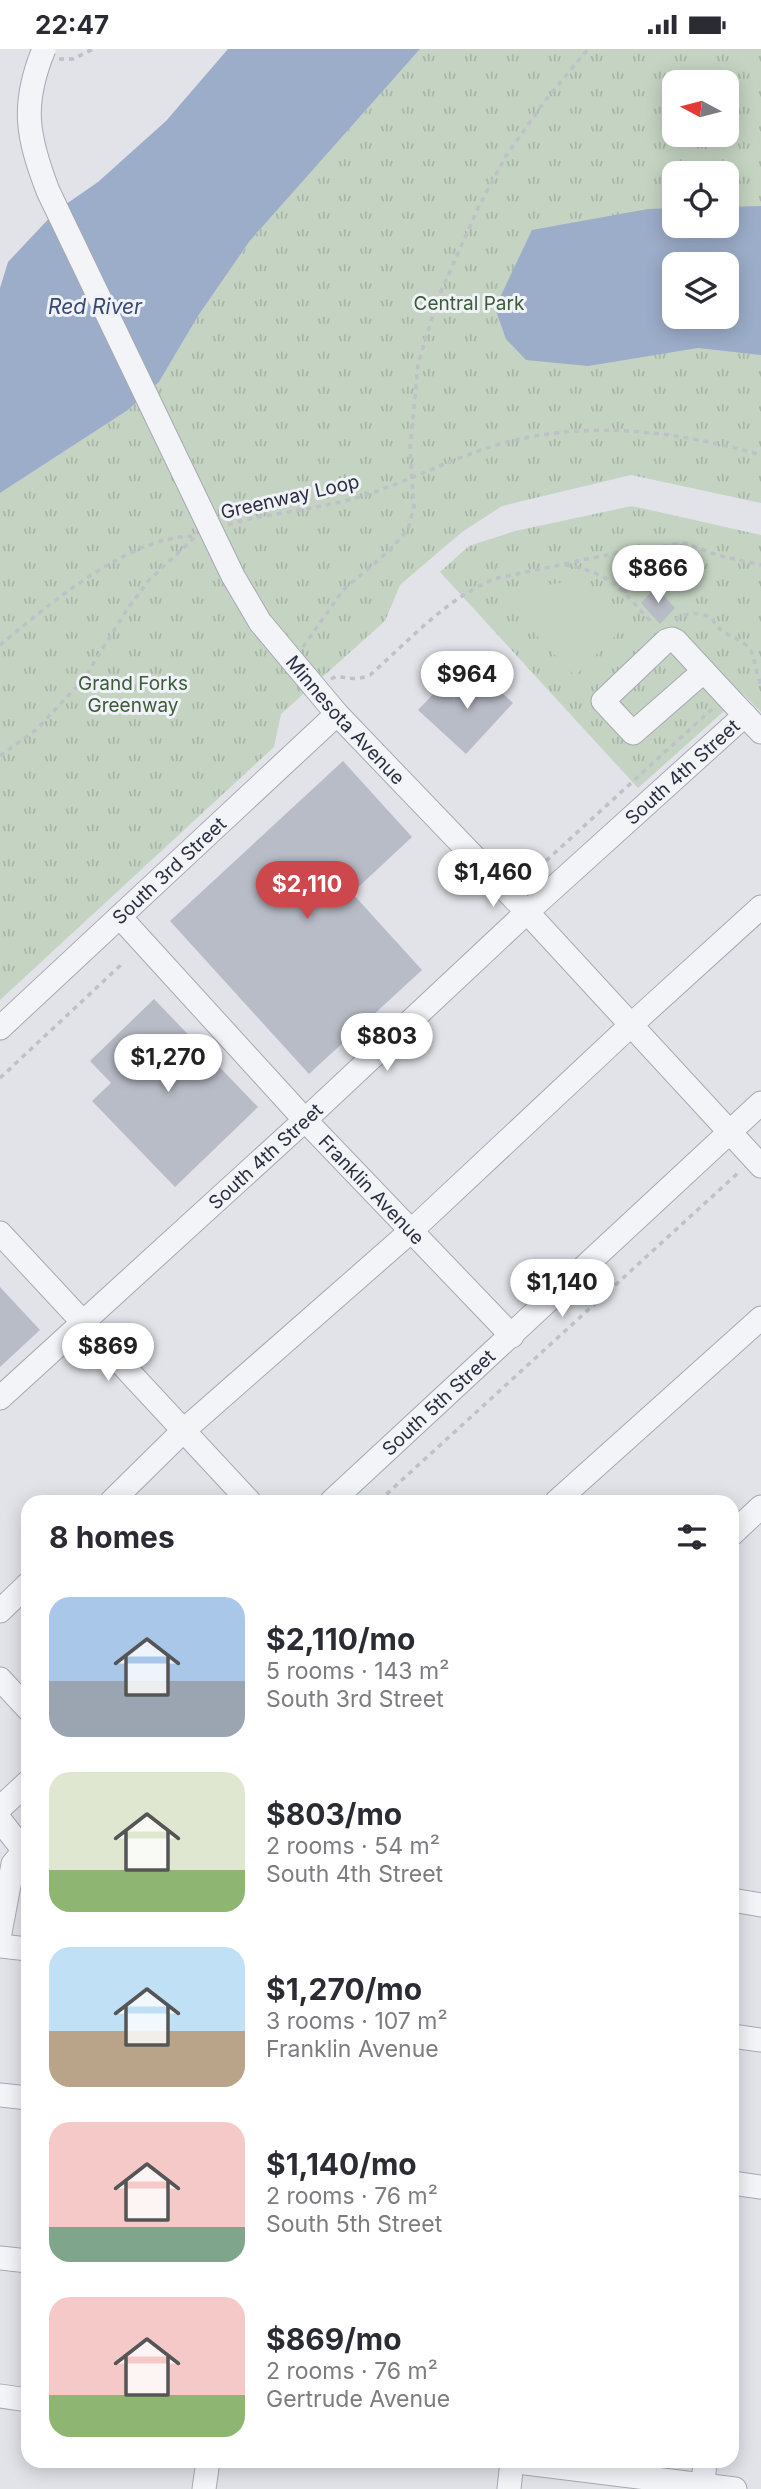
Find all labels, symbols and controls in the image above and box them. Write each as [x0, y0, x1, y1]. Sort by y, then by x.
text: 22:47 [35, 9, 109, 40]
north arrow [662, 70, 738, 147]
map controls [662, 70, 739, 329]
button: locate [662, 161, 739, 238]
button: layers [662, 252, 739, 329]
park label: Central Park [414, 292, 525, 315]
water label: Red River [48, 294, 143, 319]
street label: Greenway Loop [218, 470, 362, 524]
pin: $866 [617, 545, 699, 605]
text: $866 [628, 554, 688, 582]
street label: Minnesota Avenue [281, 651, 410, 789]
pin: $964 [426, 651, 508, 711]
text: $964 [437, 660, 497, 688]
park label: Grand Forks Greenway [78, 672, 188, 717]
street label: South 4th Street [620, 714, 744, 829]
street label: South 3rd Street [107, 812, 231, 929]
pin: $1,460 [436, 849, 550, 909]
text: $1,460 [454, 858, 532, 886]
pin: $2,110 [250, 861, 364, 921]
text: $2,110 [272, 870, 342, 898]
pin: $803 [346, 1013, 428, 1073]
text: $803 [357, 1022, 417, 1050]
pin: $1,270 [111, 1035, 225, 1094]
text: $1,270 [130, 1043, 206, 1071]
street label: South 4th Street [203, 1098, 327, 1214]
street label: Franklin Avenue [314, 1130, 429, 1249]
pin: $1,140 [505, 1259, 619, 1319]
text: $1,140 [526, 1268, 598, 1296]
pin: $869 [67, 1323, 149, 1383]
text: $869 [78, 1332, 138, 1360]
street label: South 5th Street [377, 1344, 500, 1460]
icon: filters [673, 1518, 711, 1556]
text: 8 homes [49, 1519, 175, 1555]
text: $2,110/mo [266, 1621, 415, 1657]
icon: home [105, 1625, 189, 1709]
text: 5 rooms · 143 m² [266, 1657, 449, 1685]
text: South 3rd Street [266, 1685, 444, 1713]
text: $803/mo [266, 1796, 402, 1832]
icon: home [105, 1800, 189, 1884]
text: 2 rooms · 54 m² [266, 1832, 440, 1860]
text: South 4th Street [266, 1860, 443, 1888]
text: $1,270/mo [266, 1971, 422, 2007]
icon: home [105, 1975, 189, 2059]
text: 3 rooms · 107 m² [266, 2007, 448, 2035]
text: Franklin Avenue [266, 2035, 439, 2063]
text: $1,140/mo [266, 2146, 417, 2182]
icon: home [105, 2150, 189, 2234]
text: 2 rooms · 76 m² [266, 2182, 438, 2210]
text: South 5th Street [266, 2210, 442, 2238]
text: $869/mo [266, 2321, 402, 2357]
icon: home [105, 2325, 189, 2409]
text: 2 rooms · 76 m² [266, 2357, 438, 2385]
text: Gertrude Avenue [266, 2385, 450, 2413]

